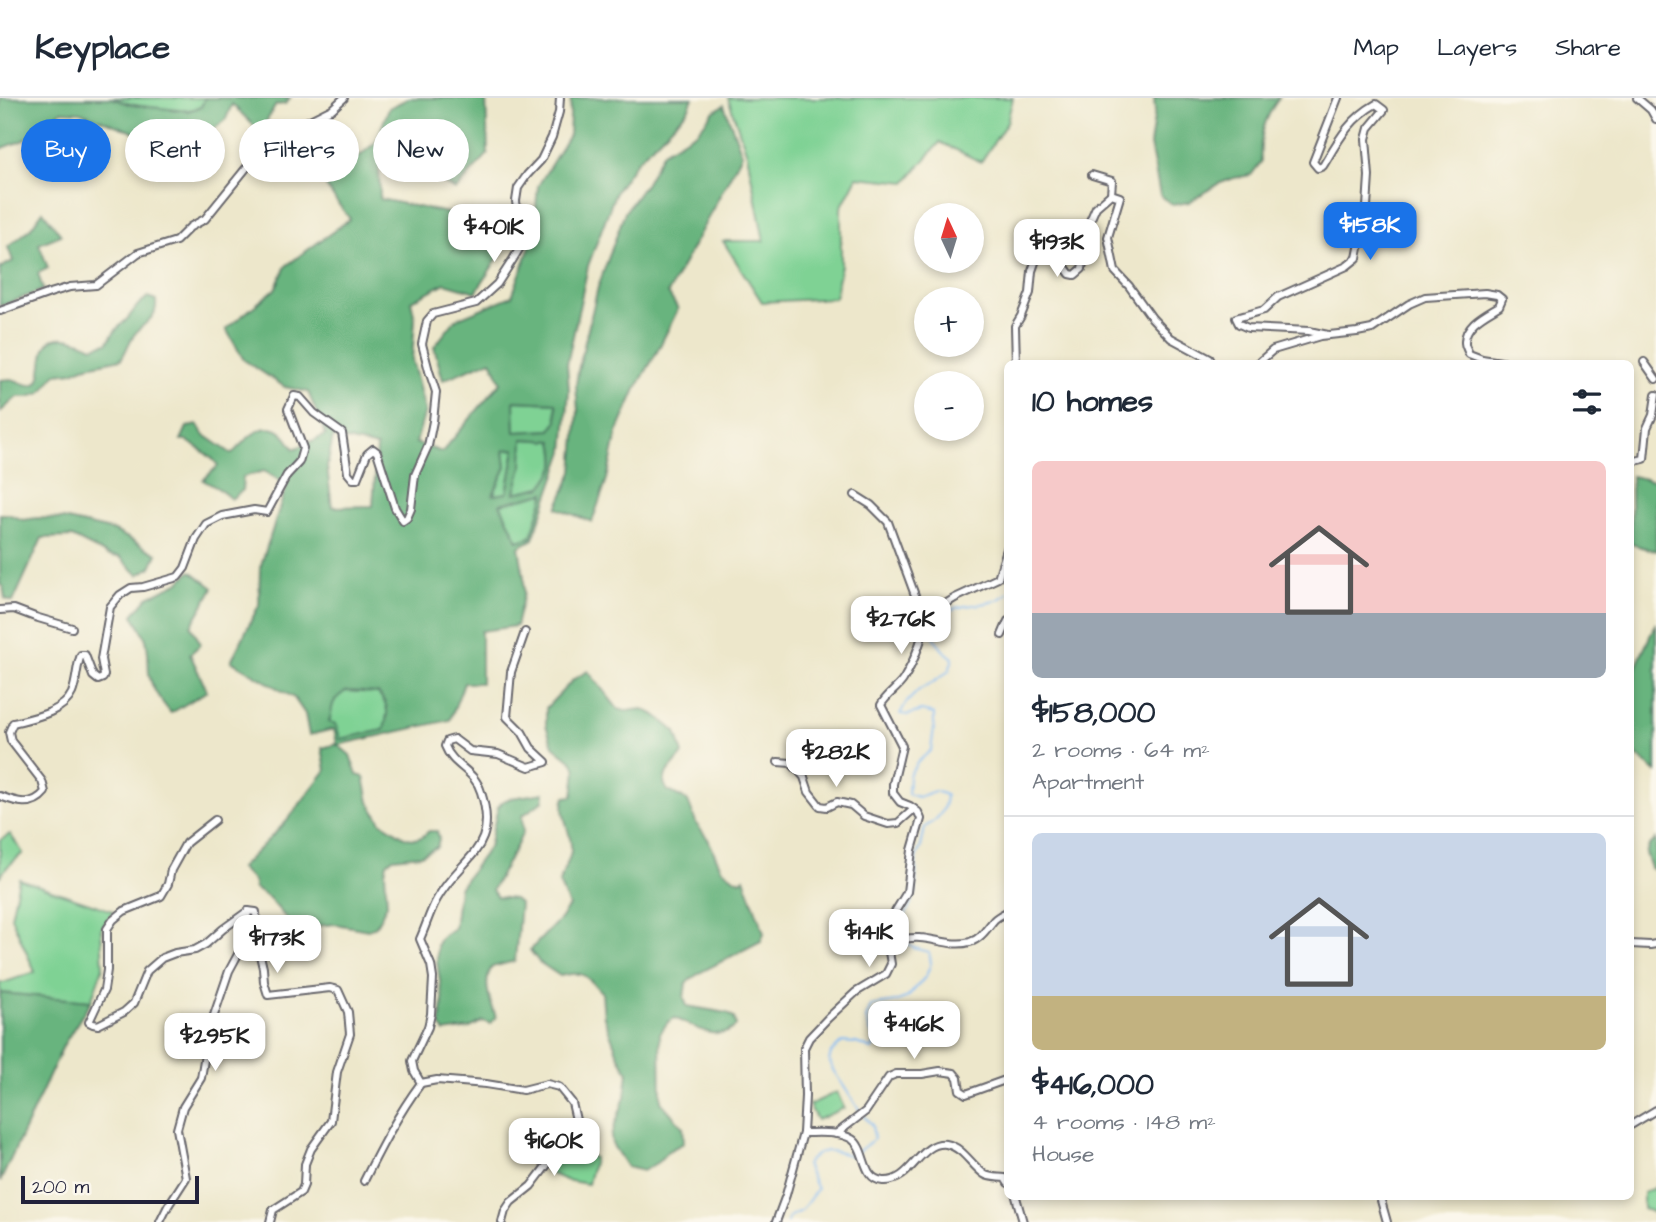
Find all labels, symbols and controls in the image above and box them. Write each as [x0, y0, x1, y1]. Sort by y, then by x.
text: Keyplace [35, 25, 170, 71]
text: Map [1354, 31, 1399, 65]
text: Layers [1437, 31, 1517, 65]
text: Share [1555, 31, 1621, 65]
chip: Buy [21, 119, 111, 182]
chip: Rent [125, 119, 225, 182]
chip: Filters [239, 119, 359, 182]
chip: New [373, 119, 469, 182]
pin: $158K [1321, 202, 1419, 262]
north arrow [914, 203, 984, 273]
map controls [914, 203, 984, 441]
pin: $401K [445, 204, 543, 264]
text: $158K [1340, 209, 1400, 241]
text: $401K [464, 211, 524, 243]
pin: $193K [1008, 220, 1106, 279]
text: $193K [1030, 226, 1084, 258]
button: + [914, 287, 984, 357]
button: − [914, 371, 984, 441]
text: 10 homes [1032, 381, 1153, 423]
icon: filters [1568, 383, 1606, 421]
icon: home [1256, 507, 1382, 633]
pin: $276K [852, 596, 950, 656]
text: $276K [867, 603, 935, 635]
text: $158,000 [1032, 692, 1155, 734]
pin: $282K [787, 730, 885, 789]
text: 2 rooms · 64 m² [1032, 734, 1210, 766]
text: $282K [802, 736, 870, 768]
text: Apartment [1032, 766, 1144, 798]
icon: home [1256, 879, 1382, 1005]
pin: $141K [820, 910, 918, 969]
pin: $173K [228, 916, 326, 975]
text: $141K [845, 916, 893, 948]
text: $173K [249, 922, 305, 954]
pin: $416K [865, 1002, 963, 1061]
text: $416K [884, 1008, 944, 1040]
pin: $295K [166, 1014, 264, 1073]
text: $295K [180, 1020, 250, 1052]
text: $416,000 [1032, 1064, 1154, 1106]
text: 4 rooms · 148 m² [1032, 1106, 1216, 1138]
pin: $160K [505, 1118, 603, 1178]
text: $160K [525, 1125, 583, 1157]
text: House [1032, 1138, 1095, 1170]
scale bar [21, 1173, 200, 1205]
text: 200 m [32, 1174, 89, 1201]

